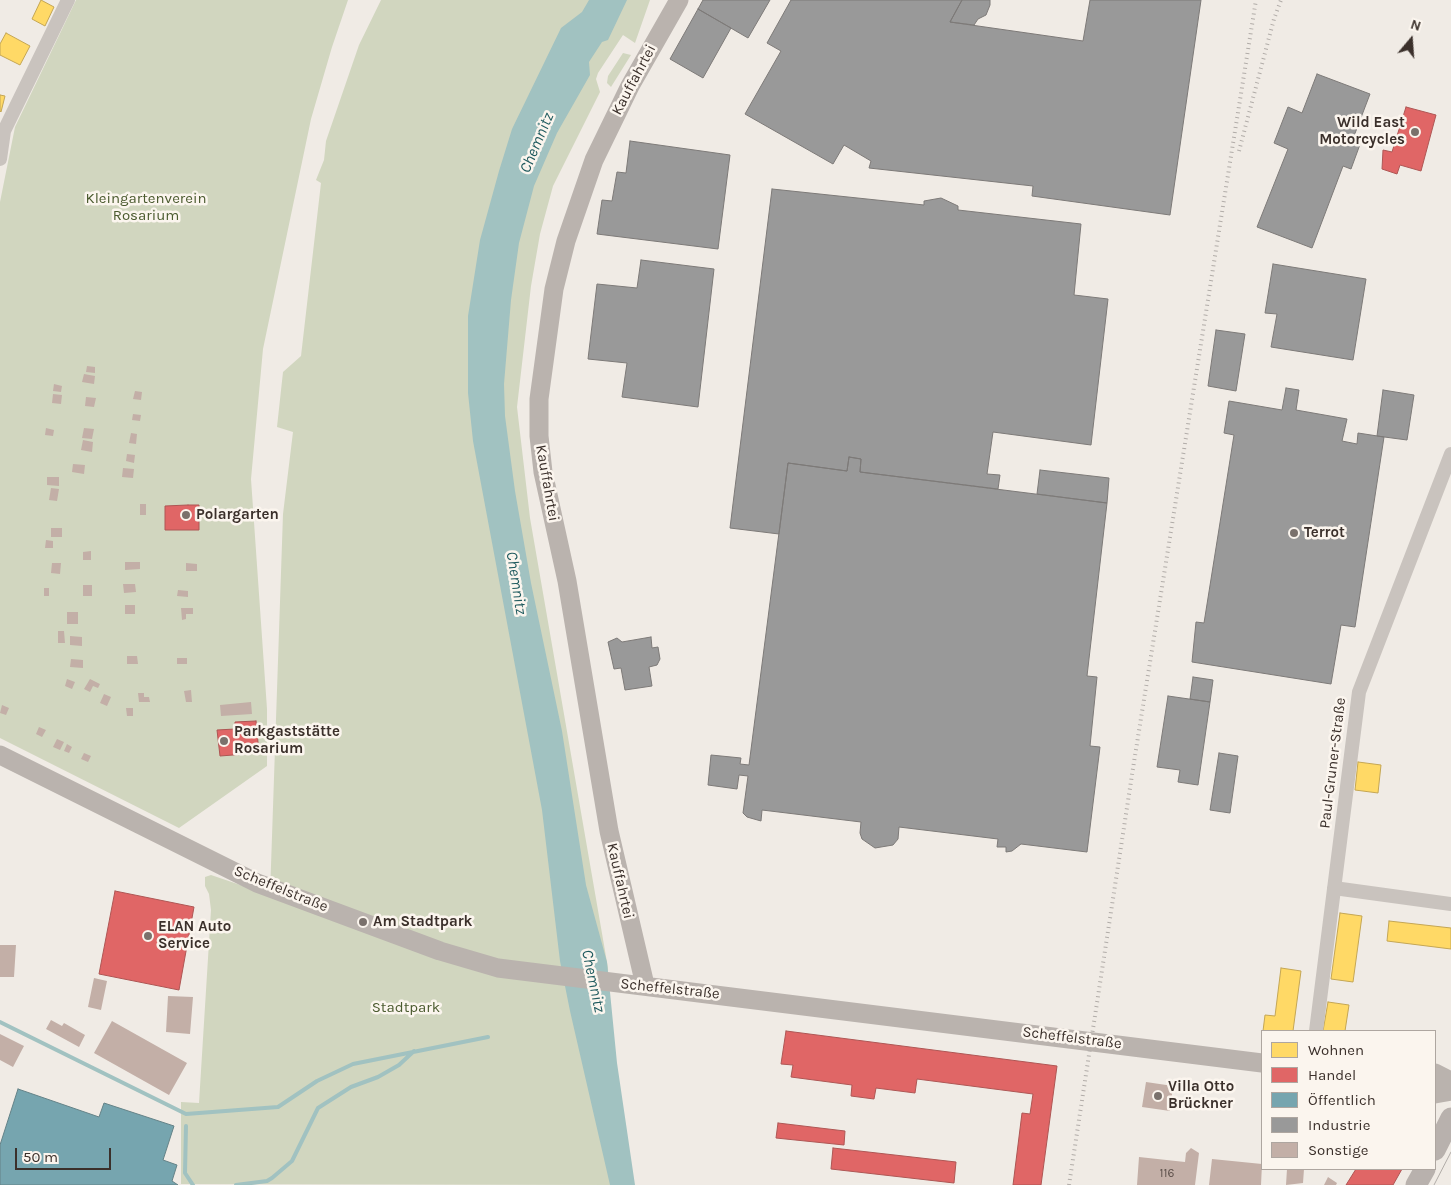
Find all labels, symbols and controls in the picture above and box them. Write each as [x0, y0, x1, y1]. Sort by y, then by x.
north arrow [1386, 15, 1436, 65]
text: N [1408, 16, 1423, 35]
street label: Kauffahrtei [608, 42, 660, 118]
water label: Chemnitz [516, 110, 558, 176]
place label: Wild East Motorcycles [1319, 114, 1405, 149]
marker: Wild East Motorcycles [1409, 126, 1421, 138]
park label: Kleingartenverein Rosarium [86, 190, 206, 225]
street label: Kauffahrtei [531, 443, 563, 523]
place label: Polargarten [196, 506, 279, 524]
marker: Polargarten [180, 509, 192, 521]
place label: Terrot [1304, 524, 1345, 542]
marker: Terrot [1288, 527, 1300, 539]
water label: Chemnitz [502, 550, 530, 616]
street label: Paul-Gruner-Straße [1316, 696, 1350, 830]
place label: Parkgaststätte Rosarium [234, 723, 340, 758]
marker: Parkgaststätte Rosarium [218, 735, 230, 747]
street label: Kauffahrtei [603, 841, 637, 921]
street label: Scheffelstraße [231, 862, 331, 916]
place label: Am Stadtpark [373, 913, 472, 931]
marker: Am Stadtpark [357, 916, 369, 928]
place label: ELAN Auto Service [158, 918, 231, 953]
marker: ELAN Auto Service [142, 930, 154, 942]
water label: Chemnitz [577, 948, 609, 1014]
street label: Scheffelstraße [619, 975, 721, 1003]
park label: Stadtpark [372, 999, 440, 1017]
street label: Scheffelstraße [1021, 1023, 1123, 1053]
legend [1261, 1030, 1436, 1170]
text: Wohnen [1308, 1041, 1364, 1059]
text: Handel [1308, 1066, 1356, 1084]
place label: Villa Otto Brückner [1168, 1078, 1234, 1113]
marker: Villa Otto Brückner [1152, 1090, 1164, 1102]
text: Öffentlich [1308, 1091, 1376, 1109]
text: Industrie [1308, 1116, 1370, 1134]
scale bar [18, 1138, 114, 1170]
text: Sonstige [1308, 1141, 1368, 1159]
text: 50 m [23, 1148, 58, 1166]
house number: 116 [1160, 1167, 1174, 1181]

